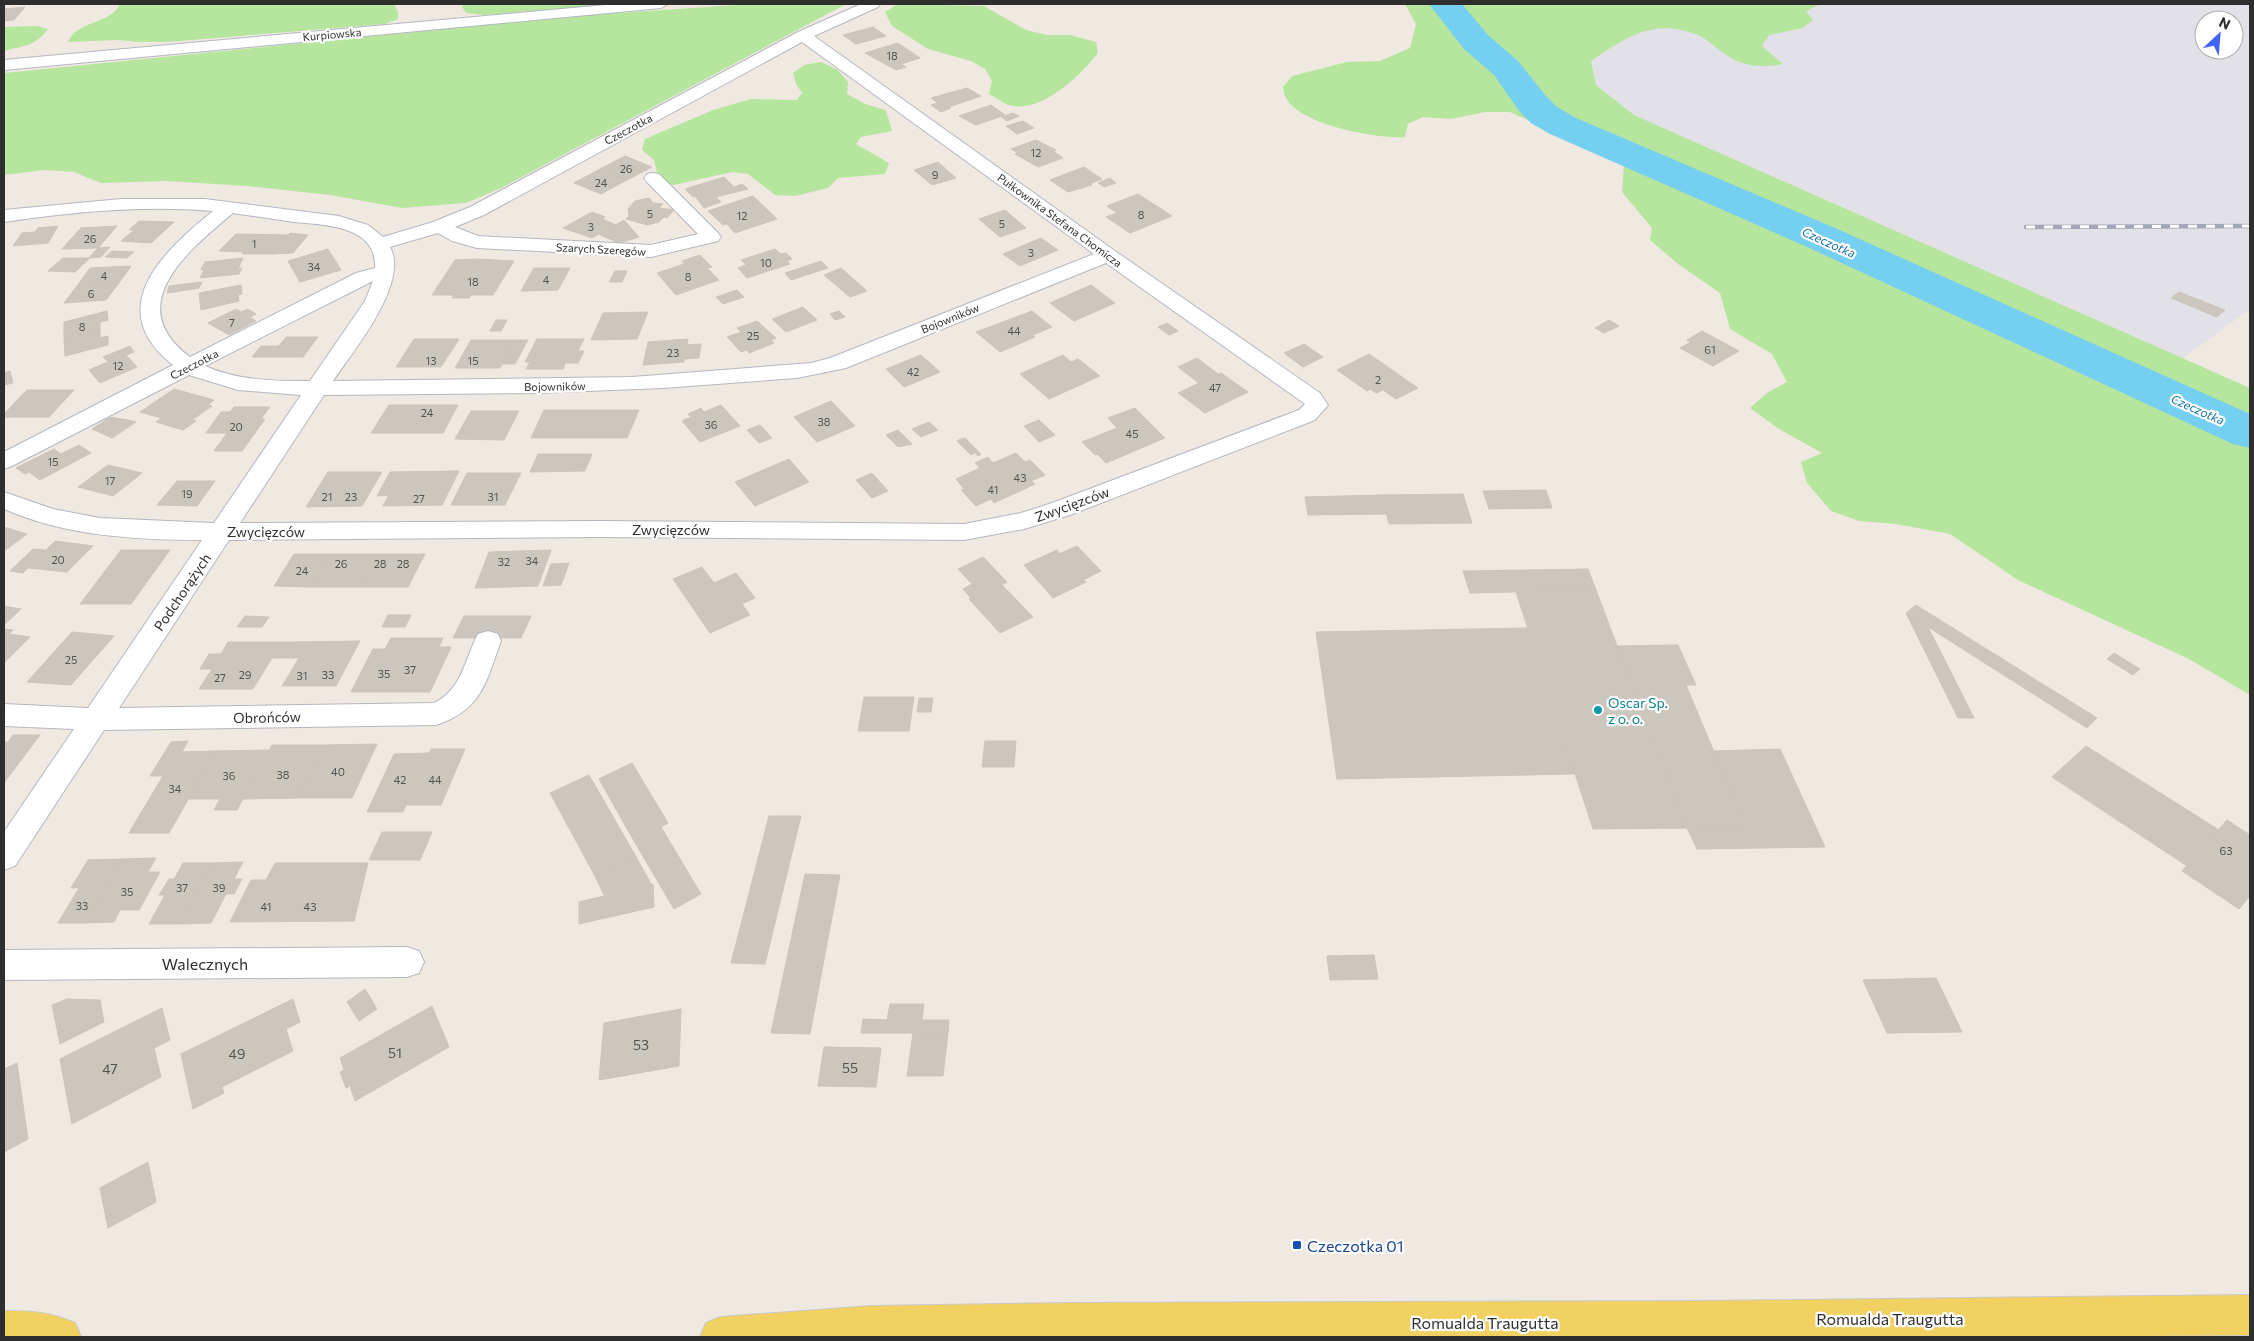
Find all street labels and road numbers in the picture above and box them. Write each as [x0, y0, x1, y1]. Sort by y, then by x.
street label: Kurpiowska [302, 25, 362, 43]
street label: Czeczotka [602, 111, 654, 147]
street label: Pułkownika Stefana Chomicza [995, 171, 1125, 269]
street label: Szarych Szeregów [556, 240, 647, 258]
street label: Bojowników [919, 300, 981, 336]
street label: Czeczotka [168, 346, 220, 382]
street label: Bojowników [524, 379, 586, 393]
street label: Zwycięzców [1032, 483, 1112, 525]
street label: Zwycięzców [632, 521, 710, 538]
street label: Zwycięzców [227, 523, 305, 540]
street label: Podchorążych [150, 550, 214, 634]
street label: Obrońców [233, 708, 301, 726]
street label: Walecznych [162, 954, 248, 973]
street label: Romualda Traugutta [1816, 1309, 1964, 1328]
street label: Romualda Traugutta [1411, 1313, 1559, 1332]

